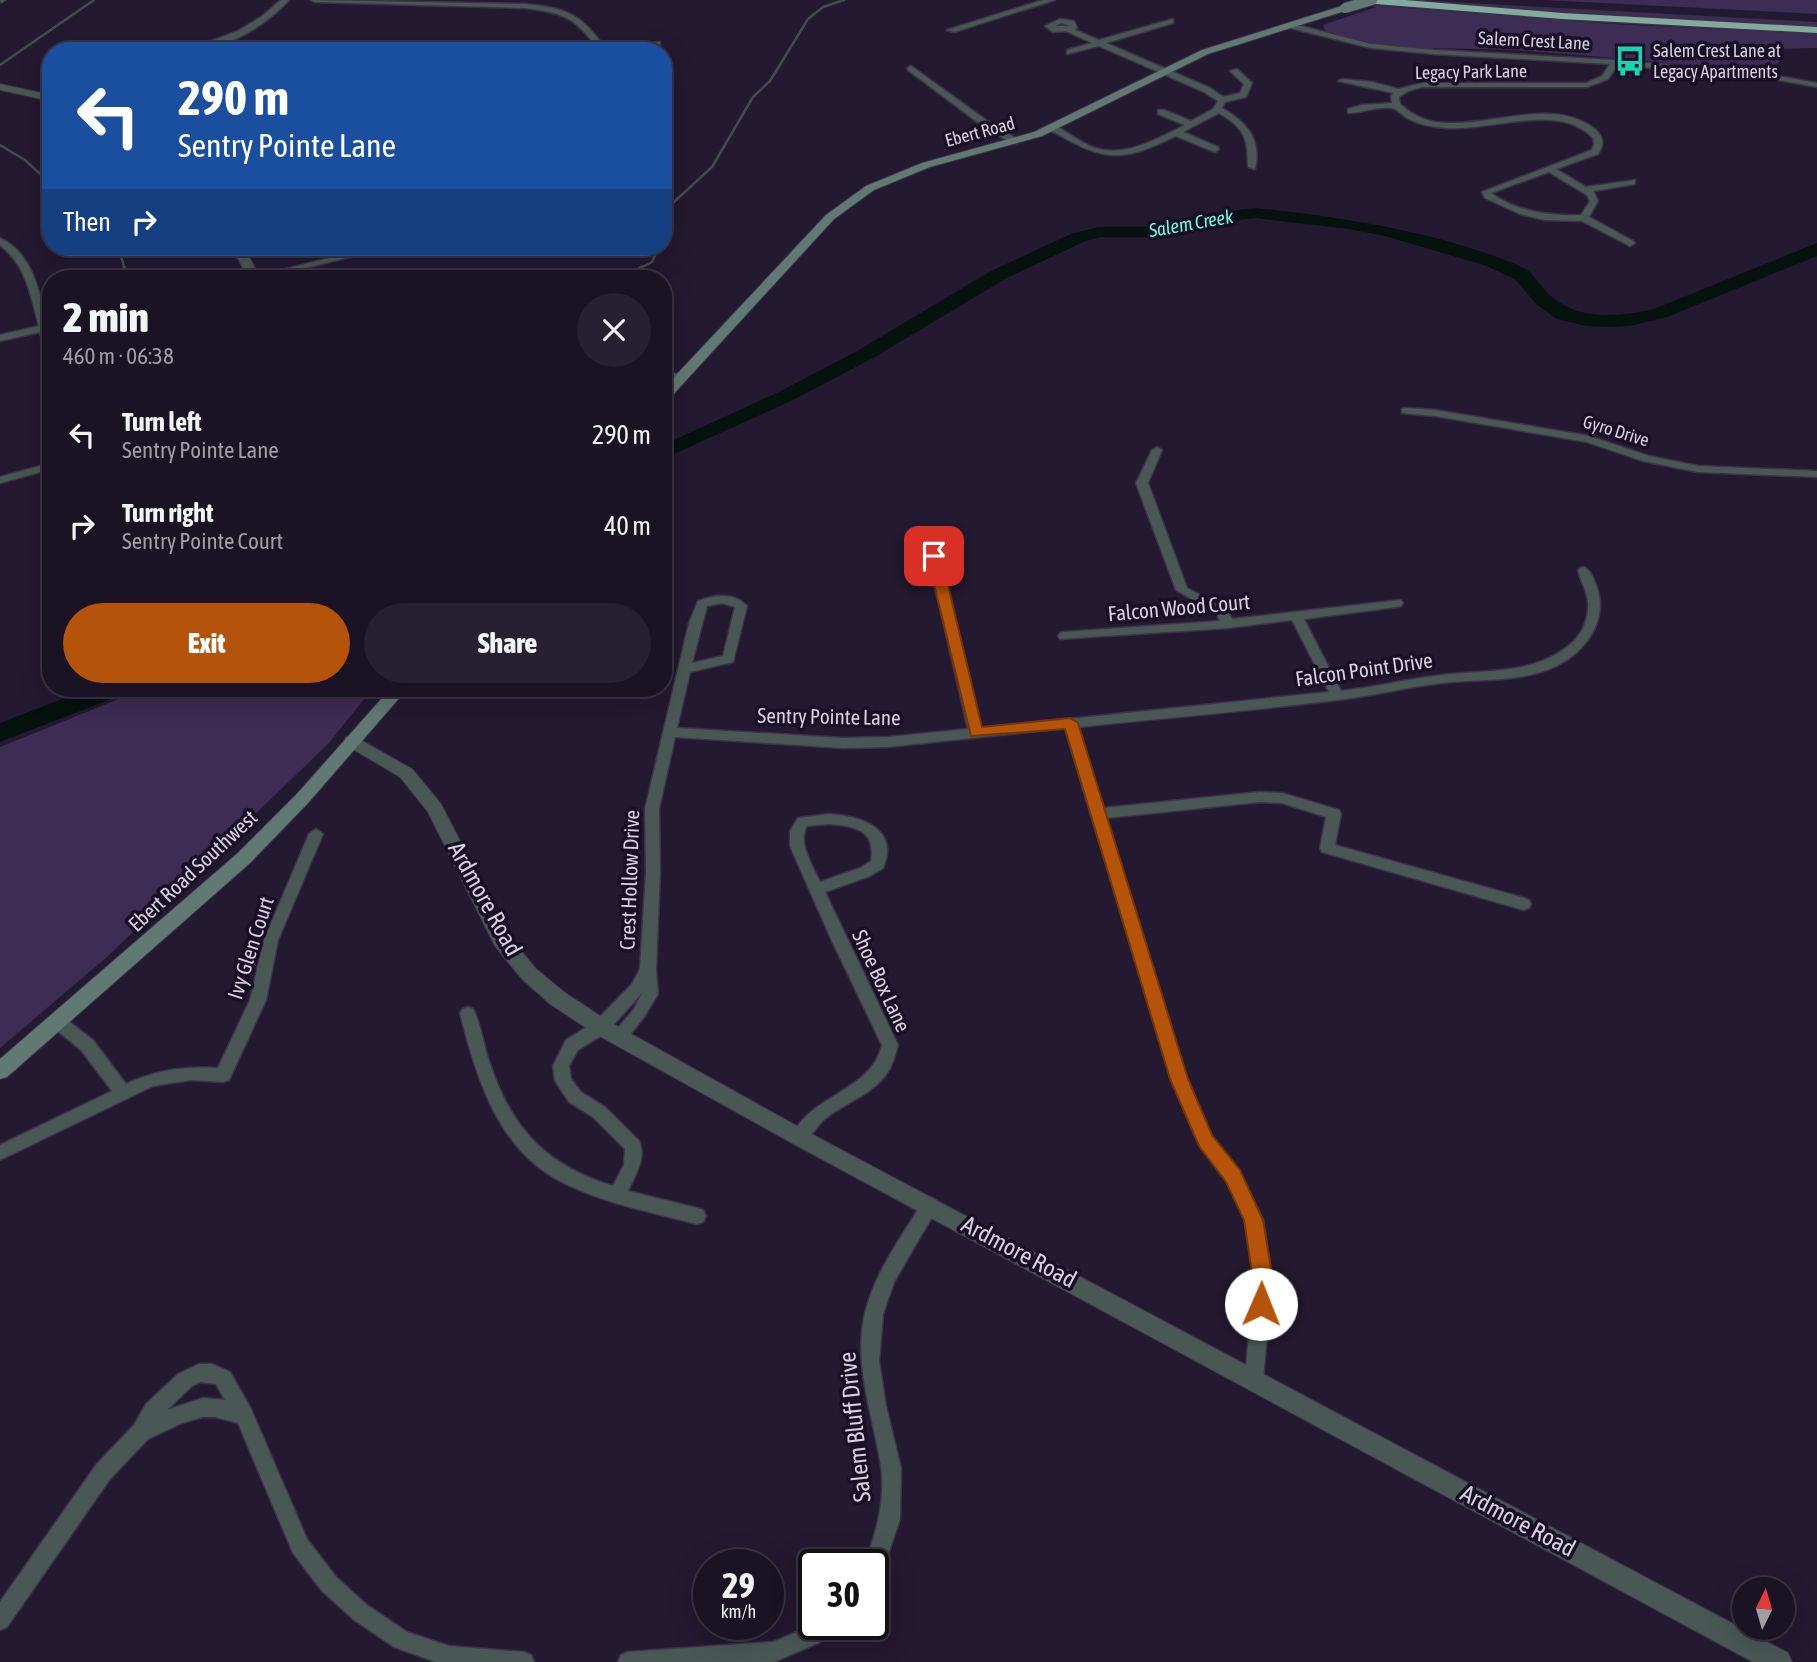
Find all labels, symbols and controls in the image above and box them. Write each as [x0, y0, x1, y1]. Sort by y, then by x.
street label: Salem Crest Lane [1478, 27, 1590, 54]
place label: Salem Crest Lane at Legacy Apartments [1653, 40, 1781, 82]
bus stop icon: Salem Crest Lane at Legacy Apartments [1613, 44, 1647, 78]
street label: Legacy Park Lane [1415, 60, 1527, 83]
text: 290 m [178, 69, 289, 125]
icon: left [63, 70, 154, 161]
street label: Ebert Road [943, 112, 1017, 151]
text: Sentry Pointe Lane [178, 127, 396, 164]
icon: right [125, 203, 163, 241]
water label: Salem Creek [1146, 205, 1236, 241]
text: Then [63, 207, 111, 237]
text: 2 min [63, 293, 149, 341]
button: close [577, 293, 651, 367]
text: 460 m · 06:38 [63, 343, 174, 369]
text: Turn left [122, 407, 202, 437]
street label: Gyro Drive [1580, 411, 1652, 451]
icon: left [63, 416, 101, 454]
text: 290 m [592, 420, 651, 450]
text: Sentry Pointe Lane [122, 437, 279, 463]
text: Turn right [122, 498, 213, 528]
icon: right [63, 507, 101, 545]
text: 40 m [604, 511, 651, 541]
pin [904, 526, 964, 586]
text: Sentry Pointe Court [122, 528, 283, 554]
icon: arrive [915, 537, 953, 575]
street label: Falcon Wood Court [1107, 589, 1251, 625]
button: Exit [63, 603, 350, 683]
button: Share [364, 603, 651, 683]
street label: Falcon Point Drive [1294, 647, 1434, 691]
street label: Sentry Pointe Lane [757, 703, 901, 729]
street label: Ebert Road Southwest [123, 805, 261, 936]
street label: Crest Hollow Drive [615, 809, 643, 951]
street label: Ardmore Road [443, 837, 528, 960]
street label: Ivy Glen Court [222, 894, 278, 1002]
street label: Shoe Box Lane [848, 926, 916, 1035]
street label: Ardmore Road [957, 1210, 1081, 1293]
position arrow [1224, 1267, 1298, 1341]
street label: Salem Bluff Drive [833, 1351, 876, 1504]
street label: Ardmore Road [1456, 1479, 1580, 1562]
speed limit sign: 30 [798, 1549, 889, 1640]
text: 29 [722, 1565, 755, 1605]
north arrow [1732, 1577, 1796, 1640]
map controls [1732, 1577, 1795, 1640]
text: km/h [721, 1601, 756, 1622]

